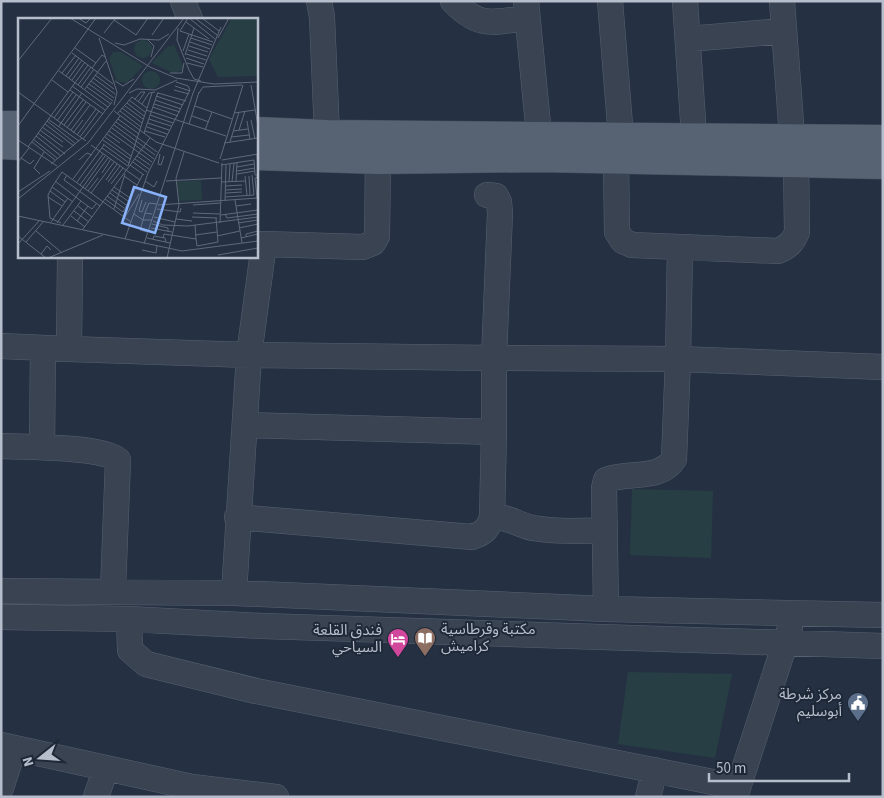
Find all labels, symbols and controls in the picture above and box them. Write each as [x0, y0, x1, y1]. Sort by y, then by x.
inset map [18, 18, 258, 258]
place label: مكتبة وقرطاسية كراميش [441, 619, 536, 657]
place label: فندق القلعة السياحي [313, 620, 382, 658]
library icon: مكتبة وقرطاسية كراميش [413, 626, 437, 657]
hotel icon: فندق القلعة السياحي [386, 627, 410, 658]
place label: مركز شرطة أبوسليم [779, 684, 842, 722]
public building icon: مركز شرطة أبوسليم [846, 691, 870, 722]
north arrow [15, 733, 65, 783]
scale bar [709, 750, 849, 782]
text: N [18, 754, 39, 769]
text: 50 m [716, 758, 746, 779]

